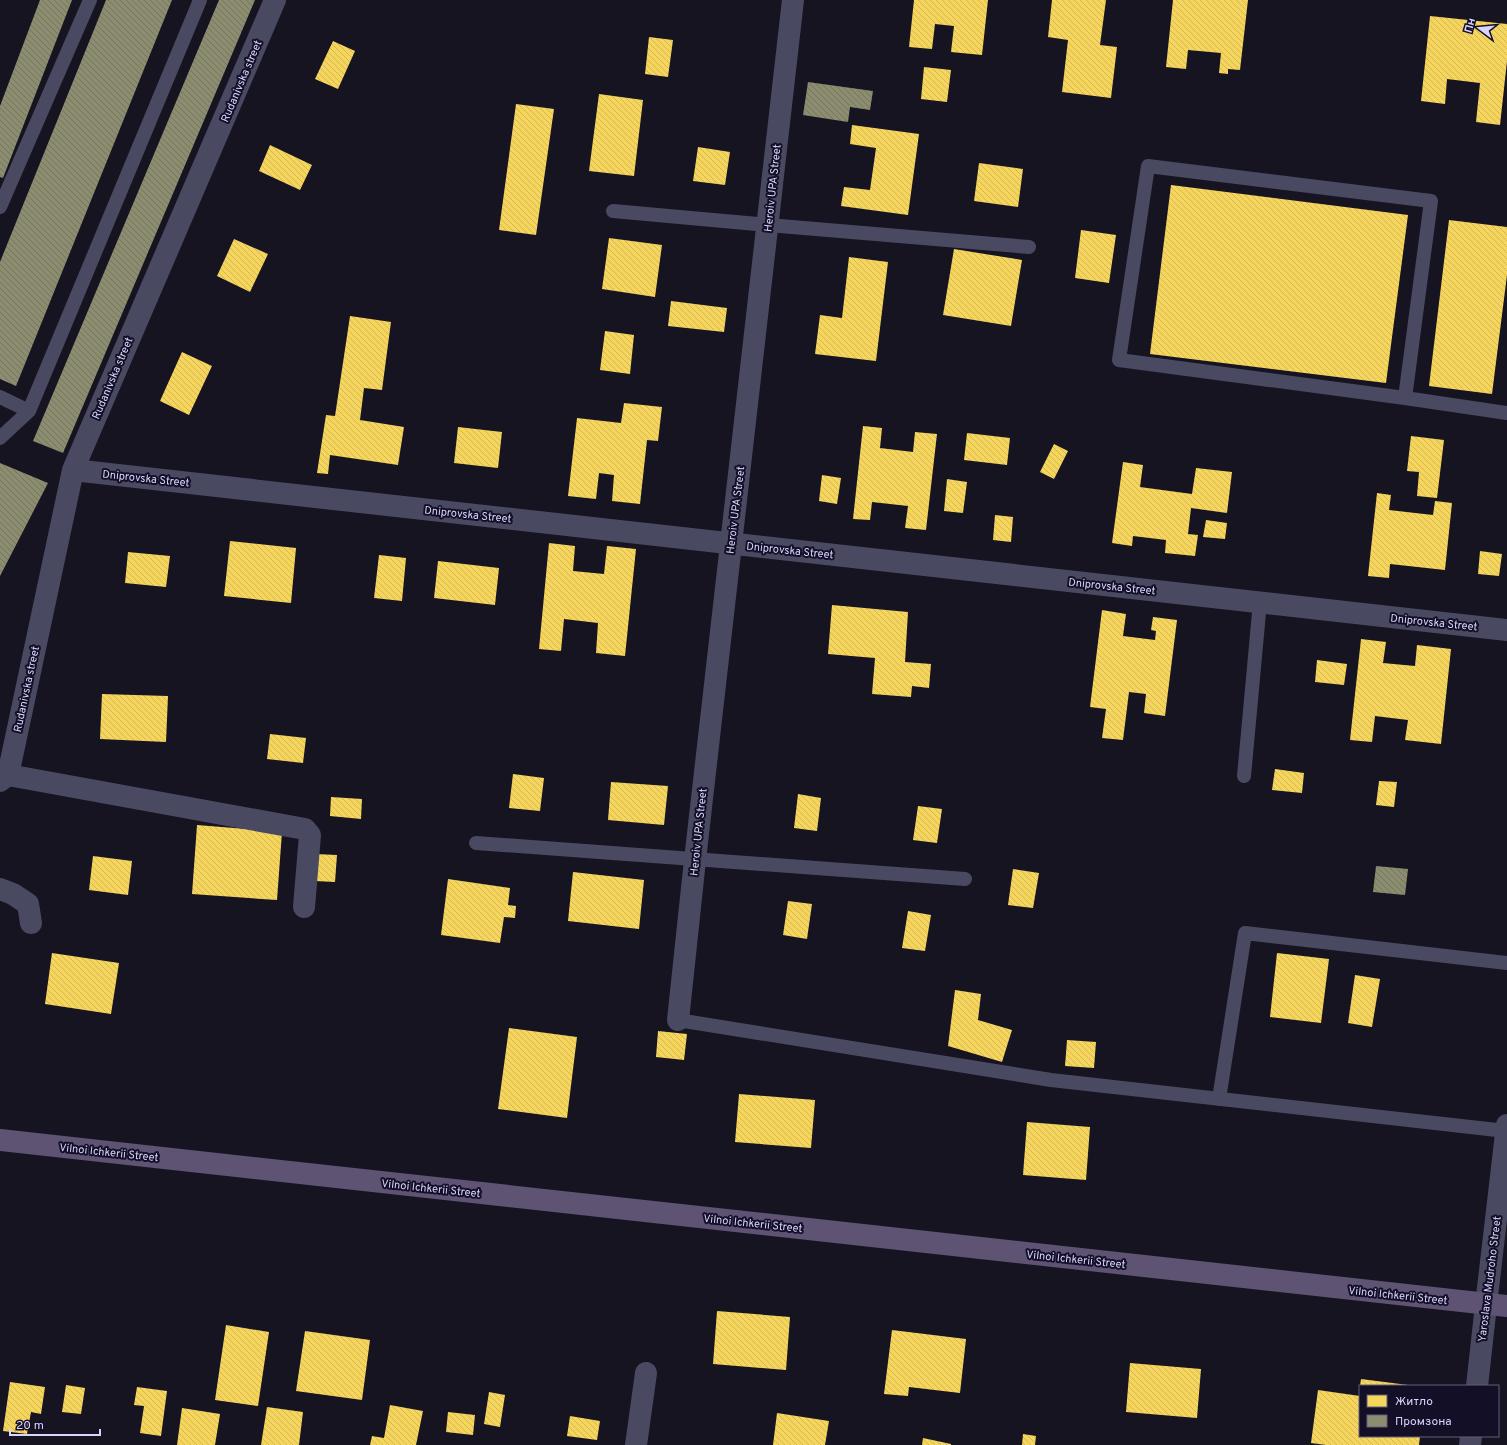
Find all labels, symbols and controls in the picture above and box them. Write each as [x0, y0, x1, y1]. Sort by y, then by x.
north arrow [1459, 8, 1499, 48]
text: Пн [1462, 16, 1479, 35]
street label: Rudanivska street [218, 38, 266, 125]
street label: Heroiv UPA Street [761, 144, 785, 233]
street label: Rudanivska street [89, 335, 137, 422]
street label: Heroiv UPA Street [724, 466, 748, 555]
street label: Dniprovska Street [102, 467, 190, 491]
street label: Dniprovska Street [424, 503, 512, 527]
street label: Dniprovska Street [746, 539, 834, 563]
street label: Dniprovska Street [1068, 575, 1156, 599]
street label: Dniprovska Street [1390, 611, 1478, 635]
street label: Rudanivska street [11, 645, 43, 734]
street label: Heroiv UPA Street [687, 788, 711, 877]
street label: Vilnoi Ichkerii Street [59, 1141, 159, 1165]
street label: Vilnoi Ichkerii Street [381, 1177, 481, 1201]
street label: Vilnoi Ichkerii Street [703, 1212, 803, 1236]
street label: Yaroslava Mudroho Street [1475, 1215, 1505, 1343]
street label: Vilnoi Ichkerii Street [1026, 1248, 1126, 1272]
street label: Vilnoi Ichkerii Street [1348, 1284, 1448, 1308]
legend [1359, 1385, 1499, 1437]
text: Житло [1395, 1394, 1433, 1410]
scale bar [10, 1411, 100, 1437]
text: Промзона [1395, 1414, 1452, 1430]
text: 20 m [16, 1418, 44, 1434]

